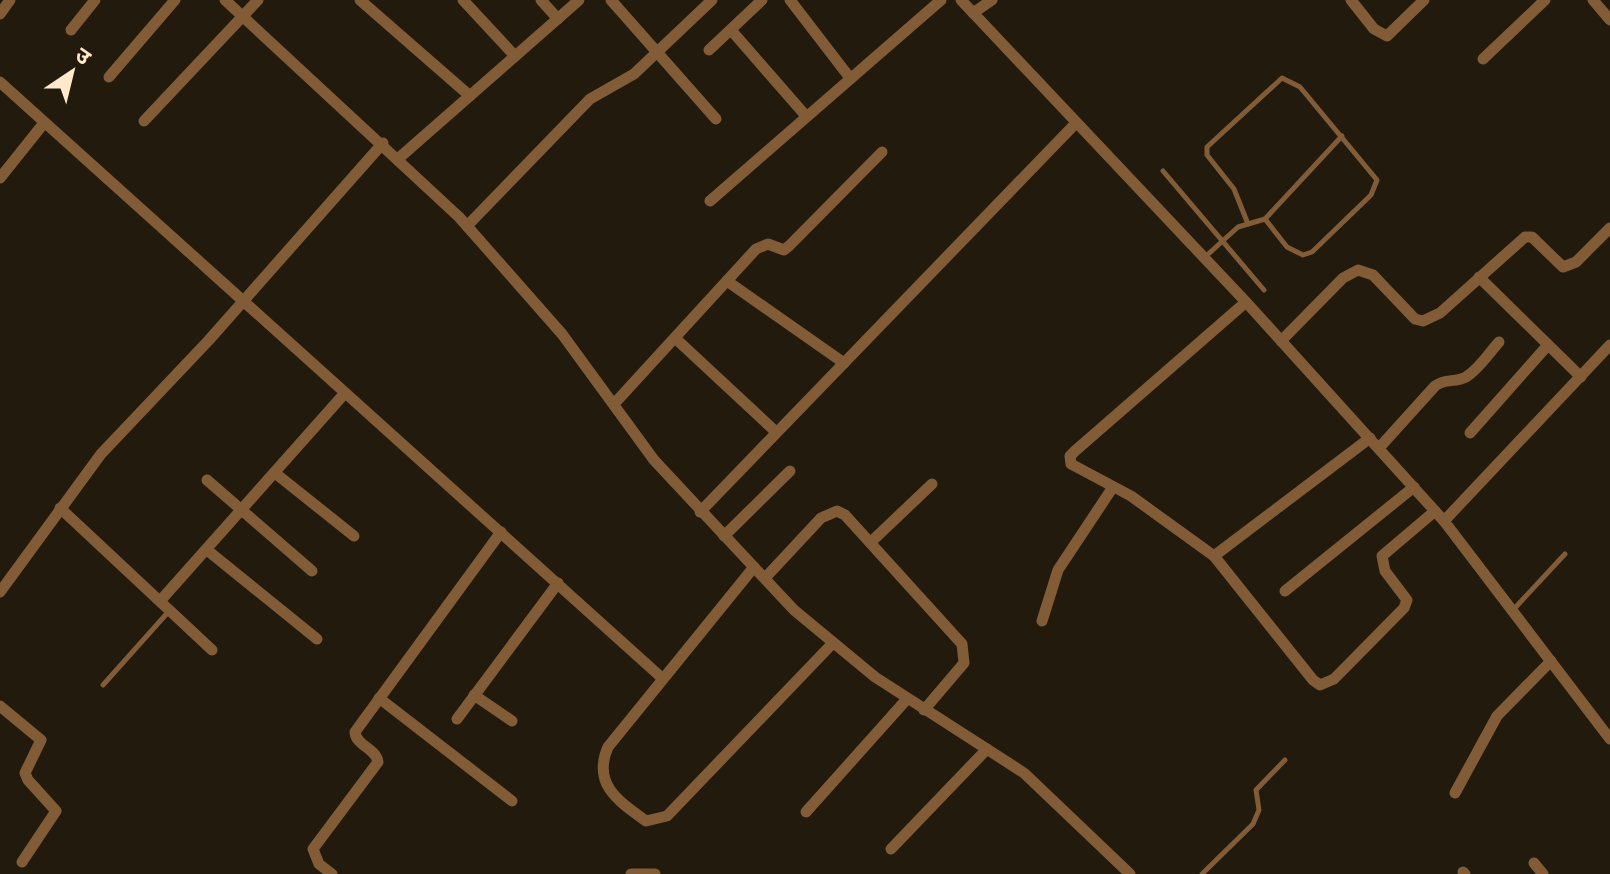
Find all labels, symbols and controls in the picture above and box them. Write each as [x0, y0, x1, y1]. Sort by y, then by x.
north arrow [32, 32, 112, 112]
text: उ [71, 42, 97, 71]

